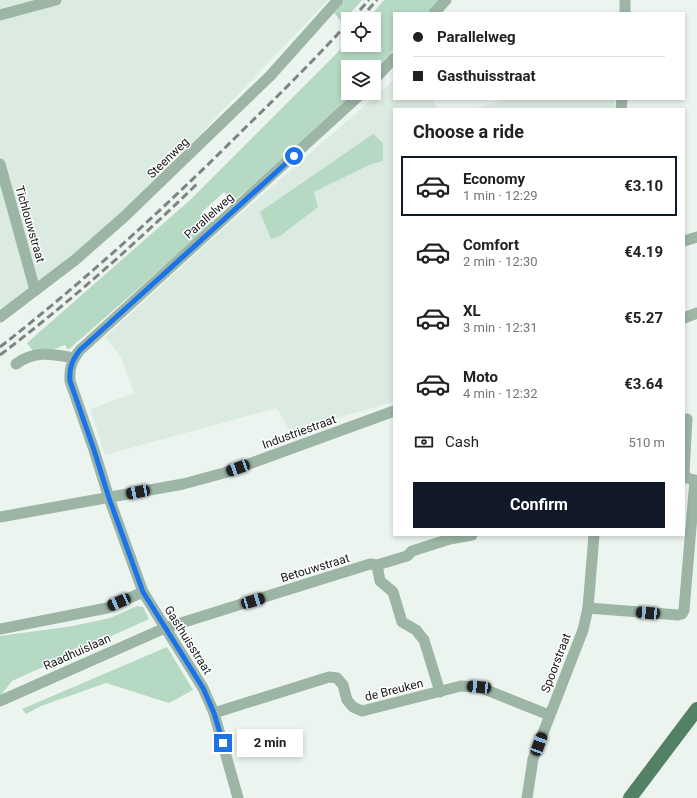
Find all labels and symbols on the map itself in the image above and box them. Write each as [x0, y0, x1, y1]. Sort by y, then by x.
street label: Steenweg [144, 135, 192, 181]
route start [285, 147, 303, 165]
street label: Tichlouwstraat [12, 184, 48, 264]
street label: Parallelweg [181, 190, 237, 242]
street label: Industriestraat [260, 412, 338, 452]
car [225, 458, 251, 478]
car [125, 484, 151, 500]
street label: Betouwstraat [279, 551, 351, 585]
car [106, 592, 132, 612]
car [240, 592, 266, 610]
street label: Gasthuisstraat [161, 603, 215, 677]
car [636, 606, 660, 620]
street label: Raadhuislaan [41, 631, 113, 673]
street label: Spoorstraat [538, 631, 574, 695]
street label: de Breuken [363, 676, 425, 704]
car [467, 680, 491, 694]
callout: 2 min [237, 729, 303, 757]
car [529, 731, 549, 757]
route end [214, 734, 232, 752]

